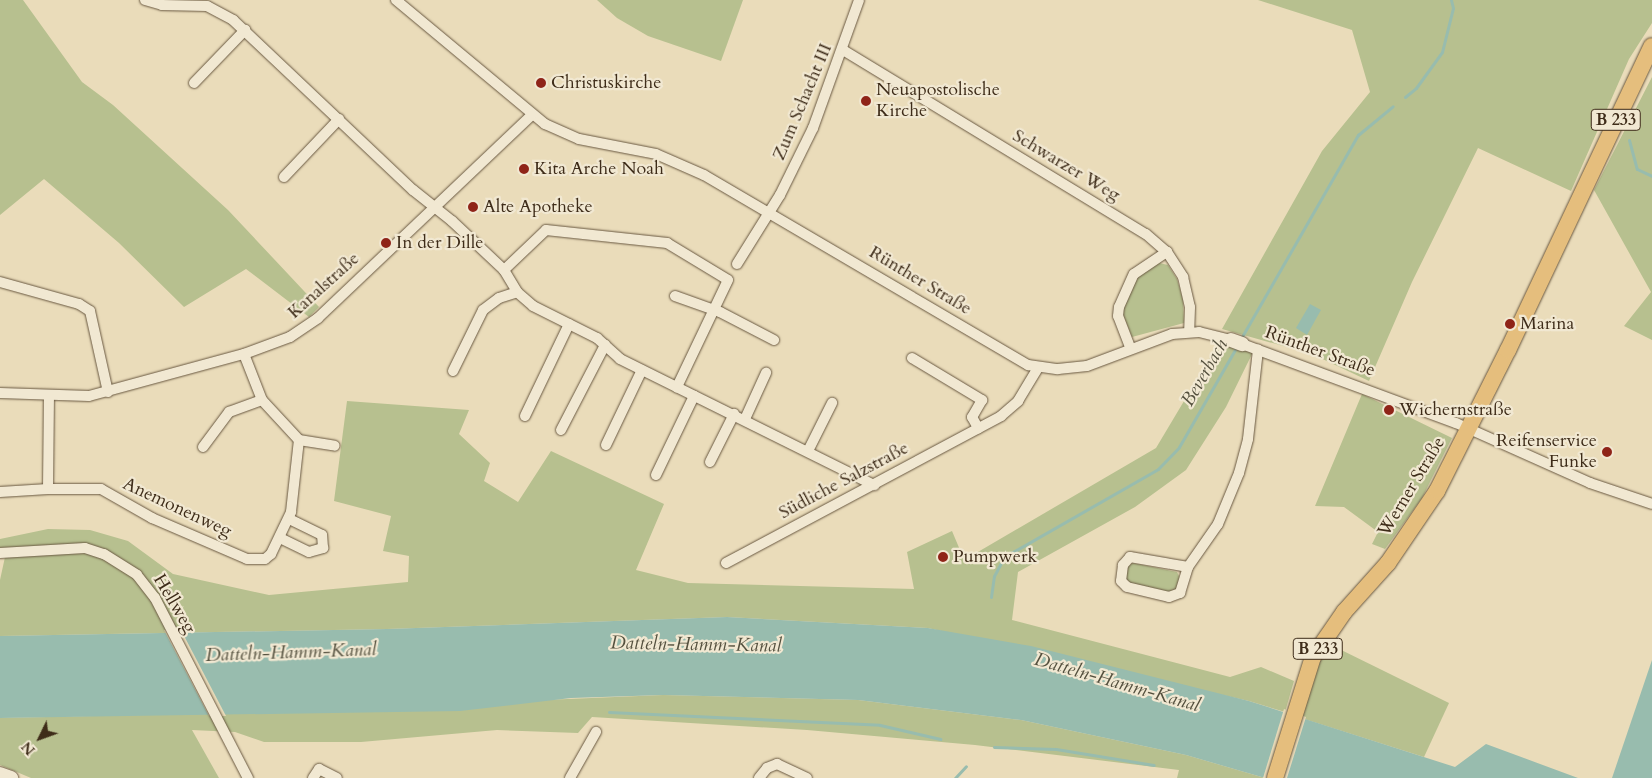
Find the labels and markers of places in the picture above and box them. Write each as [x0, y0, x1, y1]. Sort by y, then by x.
place label: Christuskirche [551, 72, 661, 94]
marker: Christuskirche [535, 77, 547, 89]
place label: Neuapostolische Kirche [876, 80, 1000, 122]
marker: Neuapostolische Kirche [860, 95, 872, 107]
place label: Kita Arche Noah [534, 158, 664, 180]
marker: Kita Arche Noah [518, 163, 530, 175]
place label: Alte Apotheke [483, 196, 593, 218]
marker: Alte Apotheke [467, 201, 479, 213]
place label: In der Dille [396, 232, 483, 254]
marker: In der Dille [380, 237, 392, 249]
place label: Marina [1520, 313, 1574, 335]
marker: Marina [1504, 318, 1516, 330]
place label: Wichernstraße [1399, 399, 1512, 421]
marker: Wichernstraße [1383, 404, 1395, 416]
place label: Reifenservice Funke [1496, 431, 1597, 474]
marker: Reifenservice Funke [1601, 446, 1613, 458]
place label: Pumpwerk [953, 546, 1037, 568]
marker: Pumpwerk [937, 551, 949, 563]

